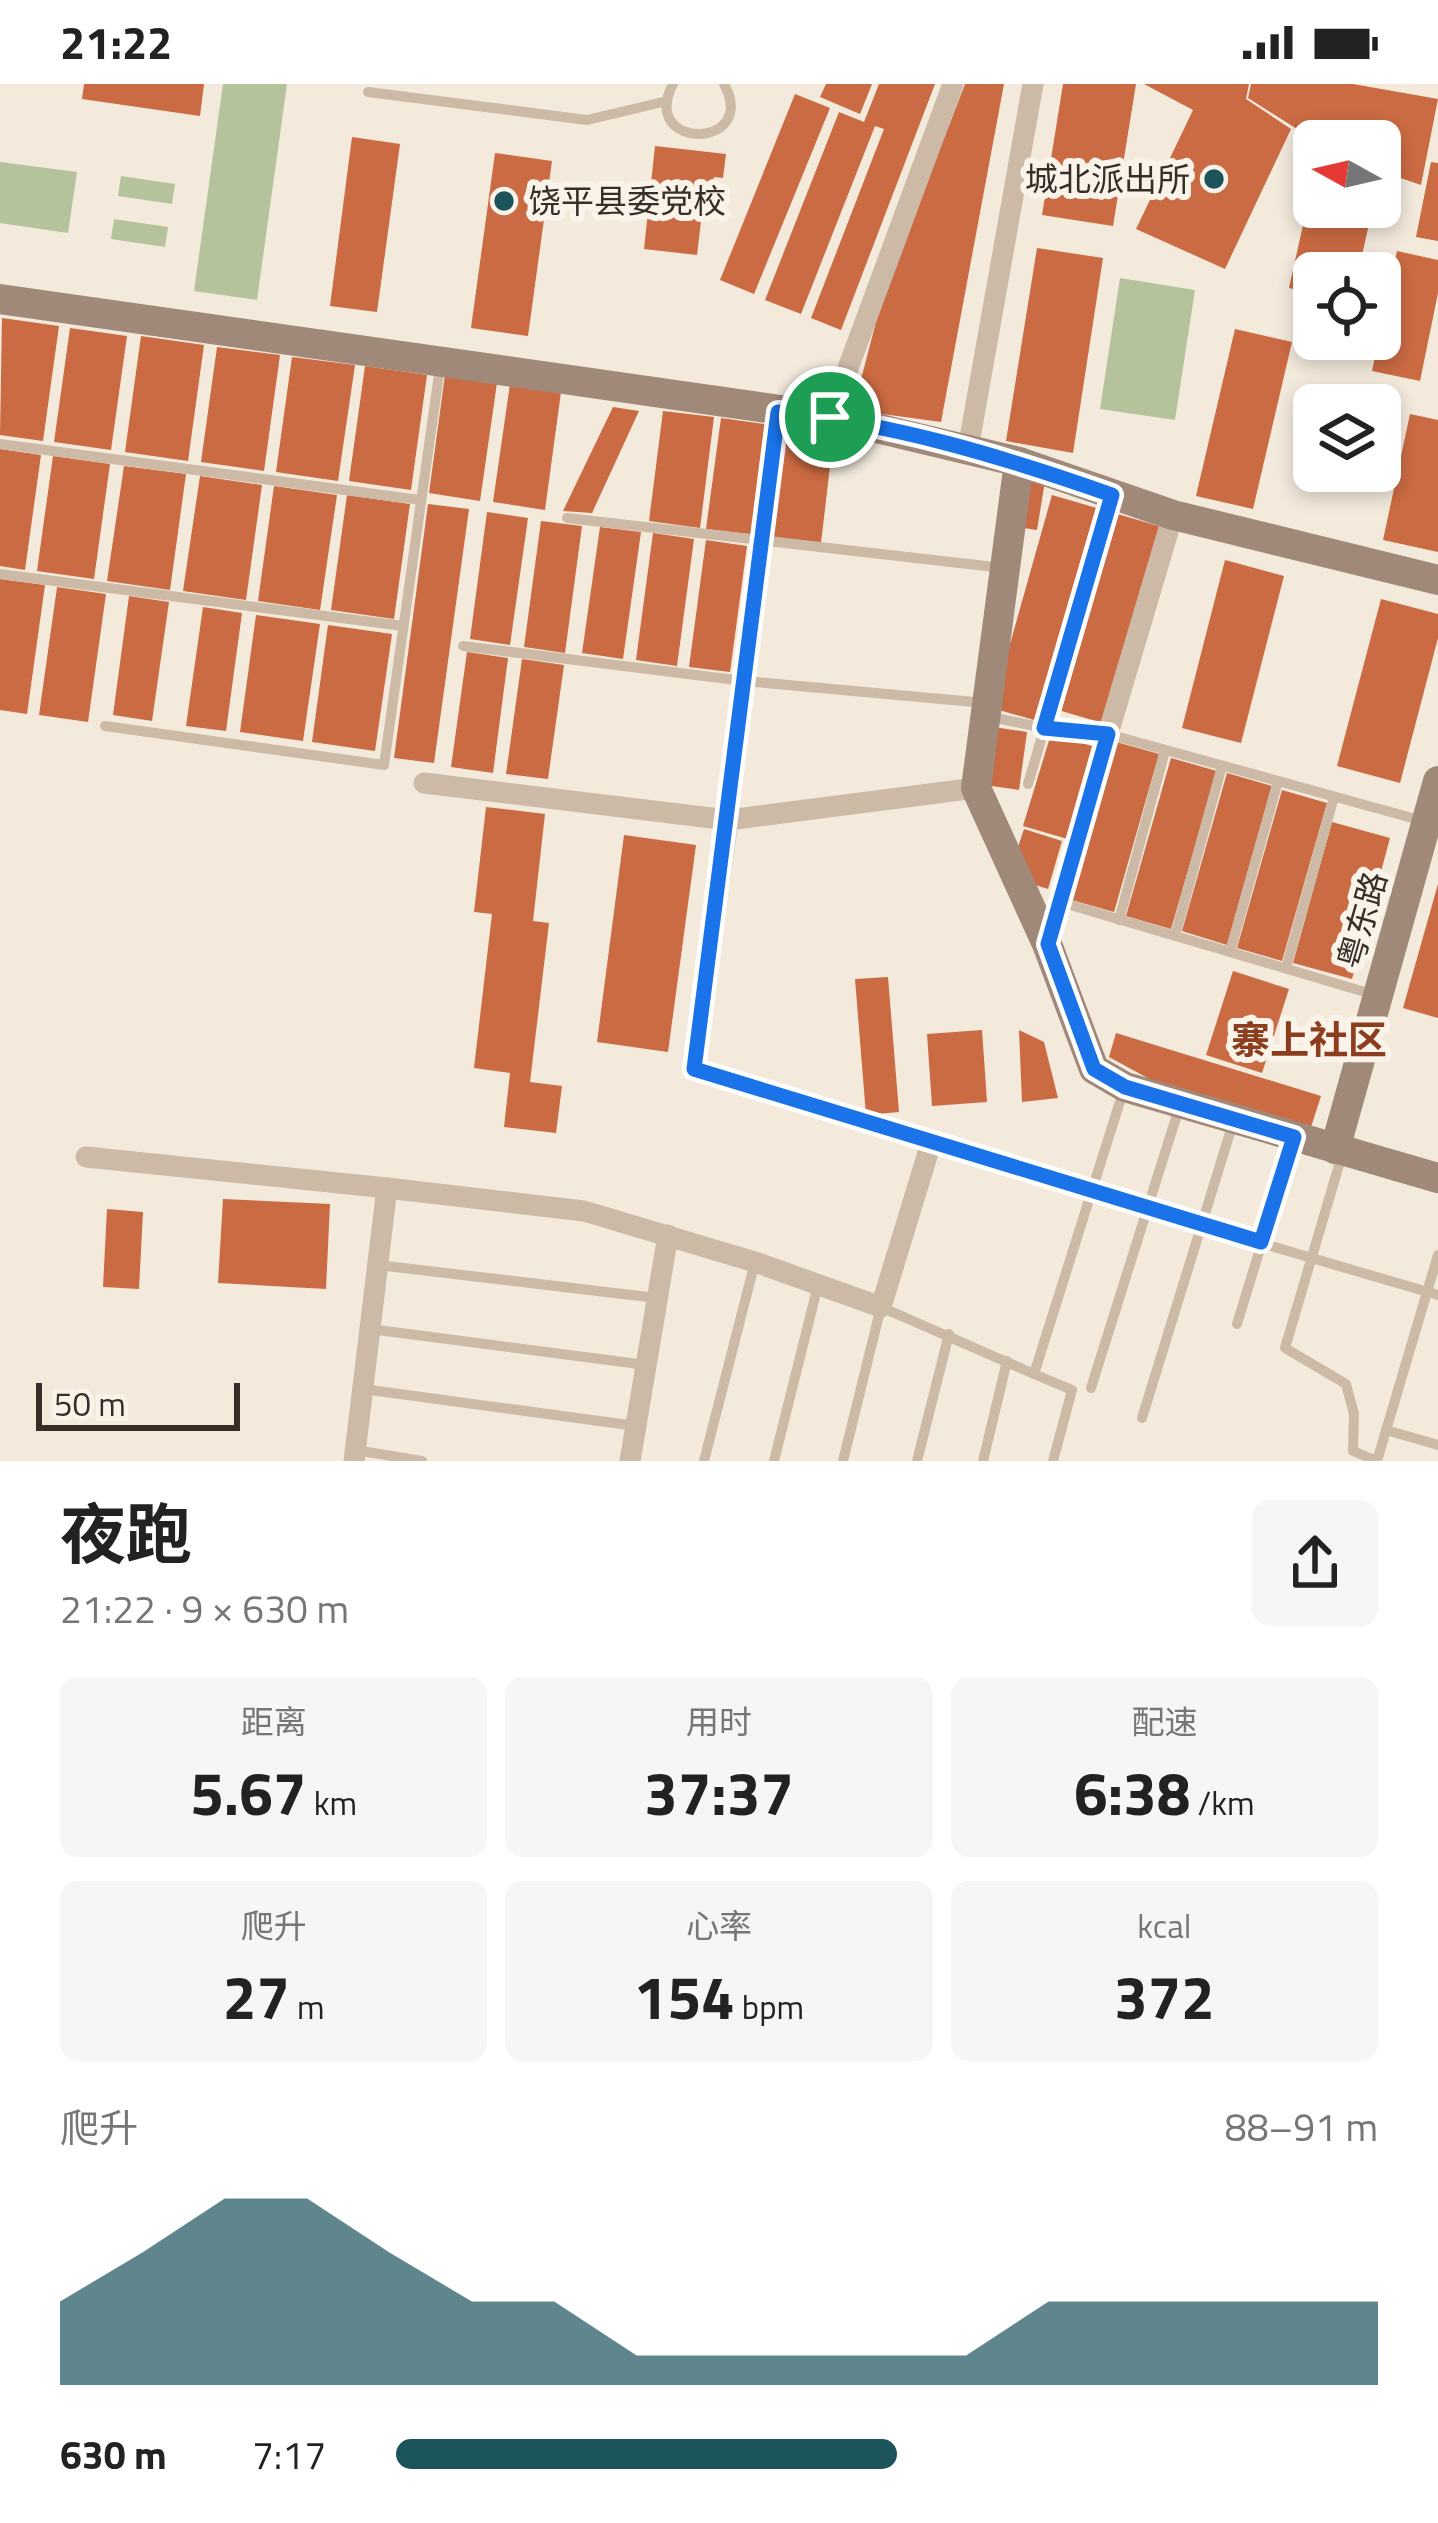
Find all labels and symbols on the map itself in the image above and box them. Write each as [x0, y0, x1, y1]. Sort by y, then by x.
north arrow [1293, 120, 1401, 228]
place label: 城北派出所 [1025, 154, 1190, 204]
marker: 城北派出所 [1201, 166, 1227, 192]
place label: 饶平县委党校 [528, 176, 726, 226]
marker: 饶平县委党校 [491, 188, 517, 214]
pin [779, 366, 881, 468]
street label: 粤东路 [1324, 866, 1400, 974]
district label: 寨上社区 [1231, 1010, 1387, 1069]
scale bar [36, 1377, 240, 1430]

